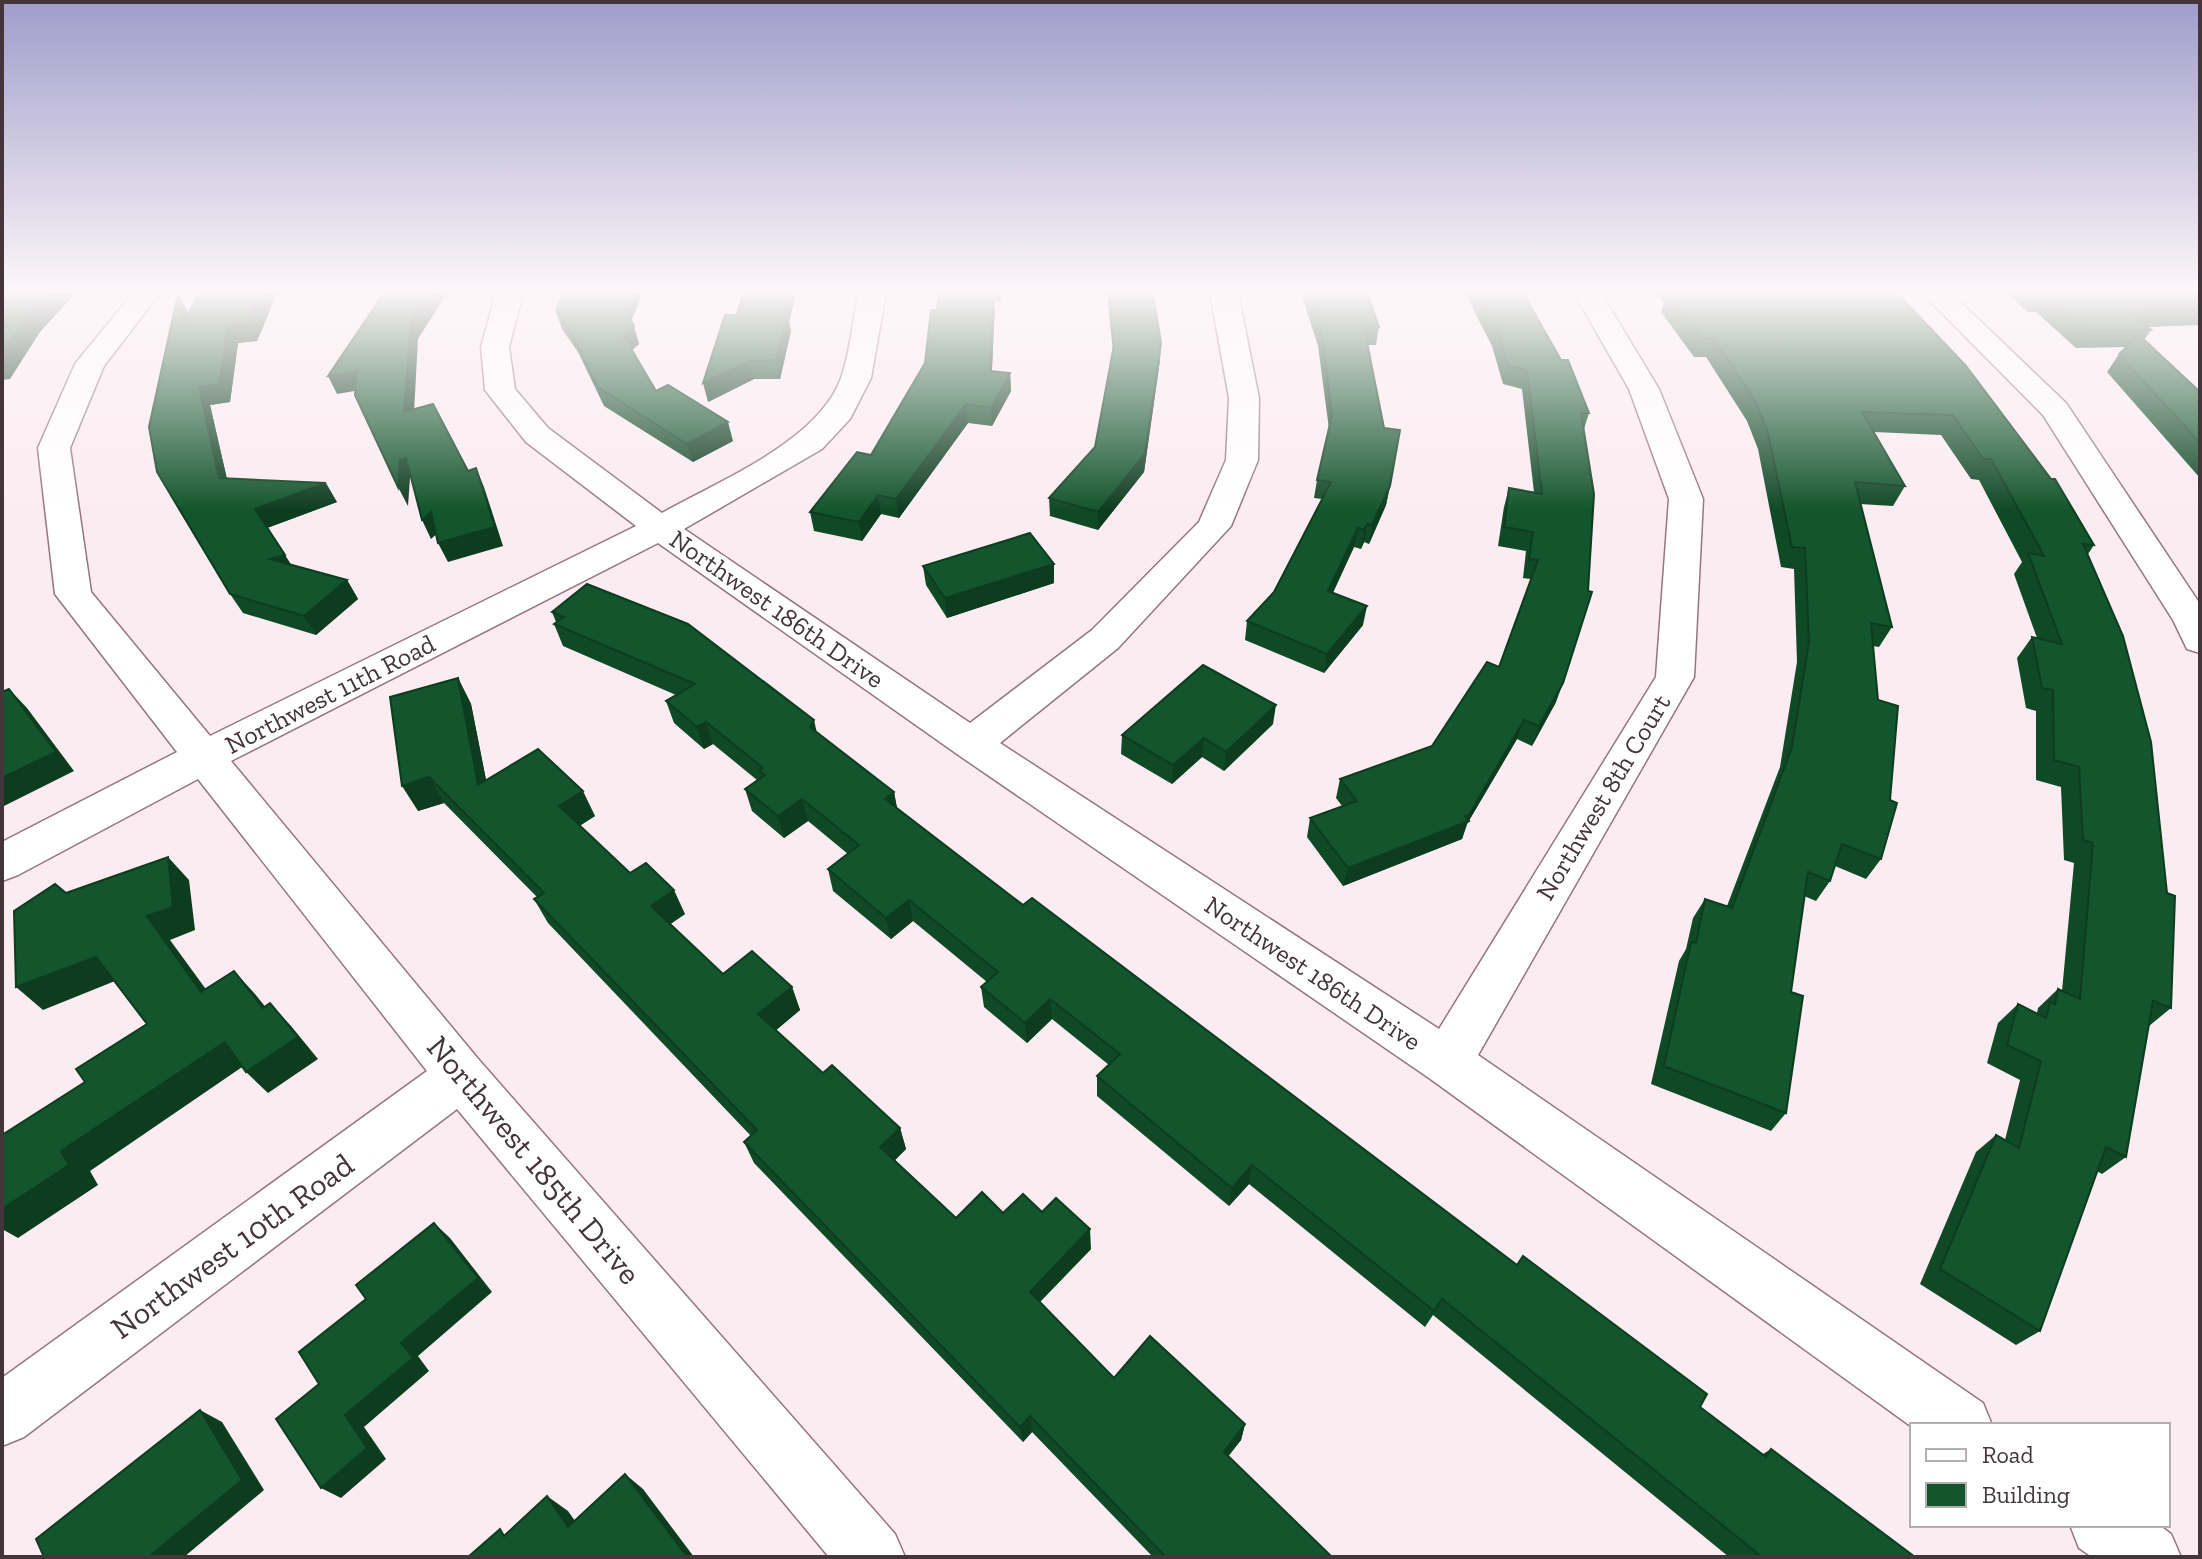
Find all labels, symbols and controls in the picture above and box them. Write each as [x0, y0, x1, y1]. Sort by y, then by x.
street label: Northwest 186th Drive [664, 523, 890, 695]
street label: Northwest 11th Road [220, 627, 440, 761]
street label: Northwest 8th Court [1529, 688, 1677, 906]
street label: Northwest 186th Drive [1199, 889, 1427, 1057]
street label: Northwest 185th Drive [419, 1028, 649, 1292]
street label: Northwest 10th Road [103, 1145, 361, 1347]
legend [1910, 1423, 2170, 1527]
text: Road [1982, 1440, 2034, 1469]
text: Building [1982, 1480, 2070, 1509]

